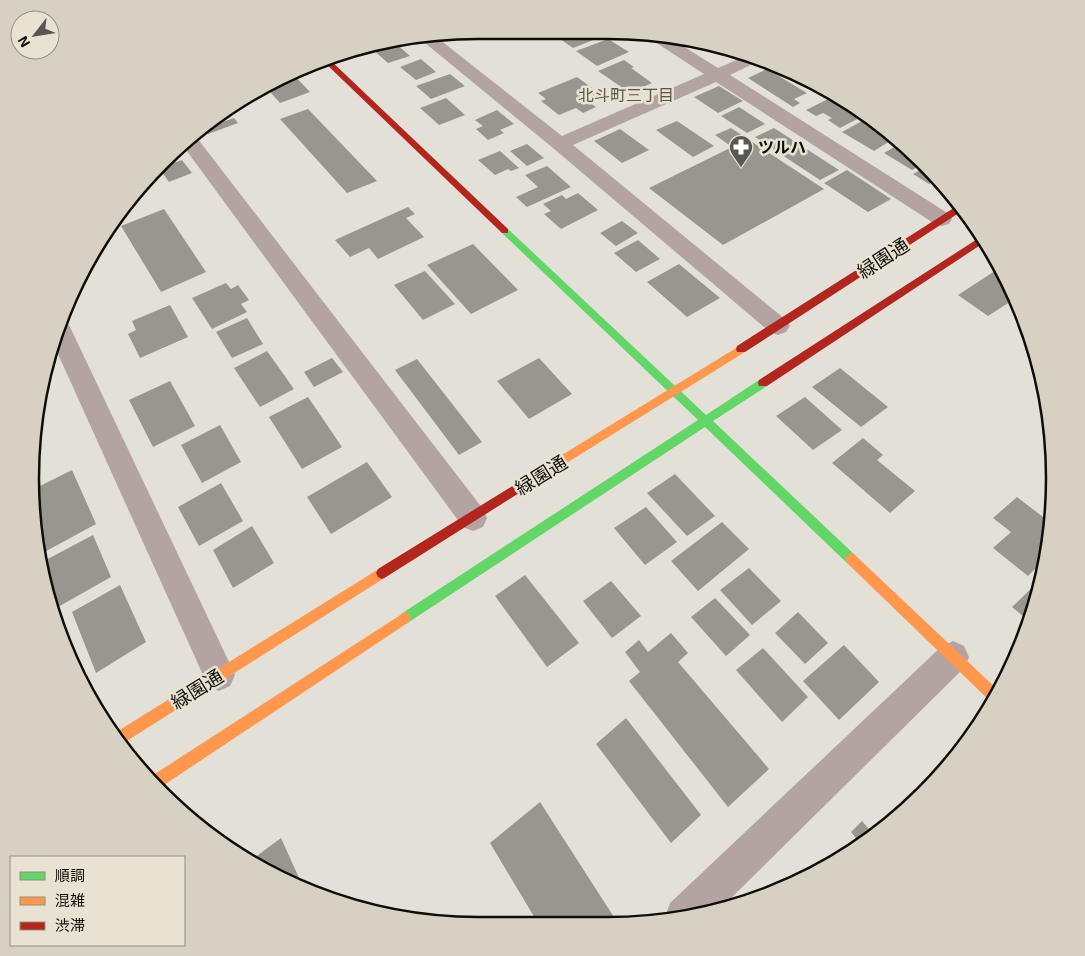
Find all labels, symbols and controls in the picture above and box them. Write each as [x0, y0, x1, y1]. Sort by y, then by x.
north arrow [10, 10, 60, 60]
text: N [14, 33, 33, 51]
district label: 北斗町三丁目 [578, 85, 674, 104]
pharmacy icon: ツルハ [728, 134, 754, 168]
place label: ツルハ [758, 137, 806, 156]
street label: 緑園通 [853, 232, 913, 283]
street label: 緑園通 [510, 450, 571, 499]
street label: 緑園通 [166, 664, 227, 713]
legend [10, 856, 185, 946]
text: 順調 [55, 866, 85, 884]
text: 混雑 [55, 891, 85, 909]
text: 渋滞 [55, 916, 85, 934]

